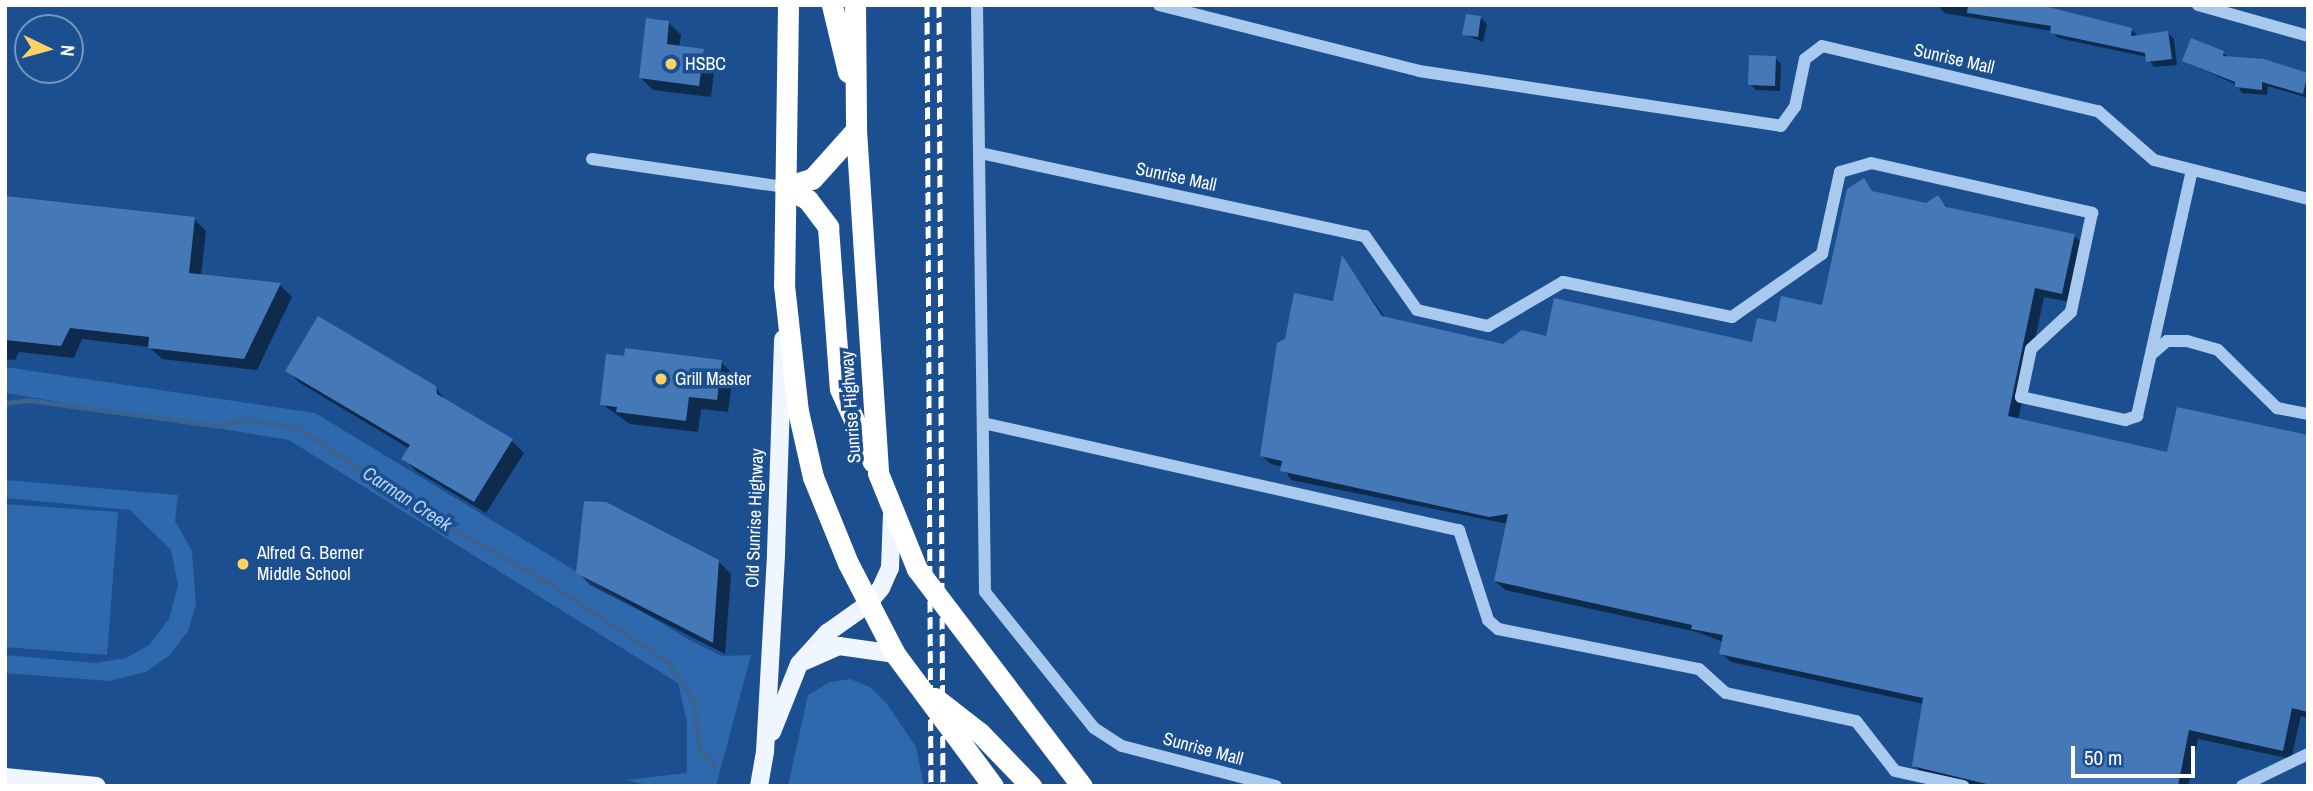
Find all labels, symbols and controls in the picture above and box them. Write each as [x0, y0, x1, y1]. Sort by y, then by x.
north arrow [14, 14, 84, 84]
street label: Sunrise Mall [1912, 39, 1996, 79]
text: N [54, 44, 81, 57]
place label: HSBC [685, 53, 726, 75]
marker: HSBC [663, 56, 679, 72]
street label: Sunrise Mall [1134, 158, 1218, 196]
street label: Sunrise Highway [836, 350, 866, 464]
place label: Grill Master [675, 368, 751, 390]
marker: Grill Master [653, 371, 669, 387]
street label: Old Sunrise Highway [742, 448, 768, 588]
water label: Carman Creek [358, 462, 456, 536]
place label: Alfred G. Berner Middle School [257, 543, 364, 586]
marker: Alfred G. Berner Middle School [235, 556, 251, 572]
street label: Sunrise Mall [1161, 728, 1245, 770]
scale bar [2075, 732, 2199, 776]
text: 50 m [2084, 743, 2122, 772]

